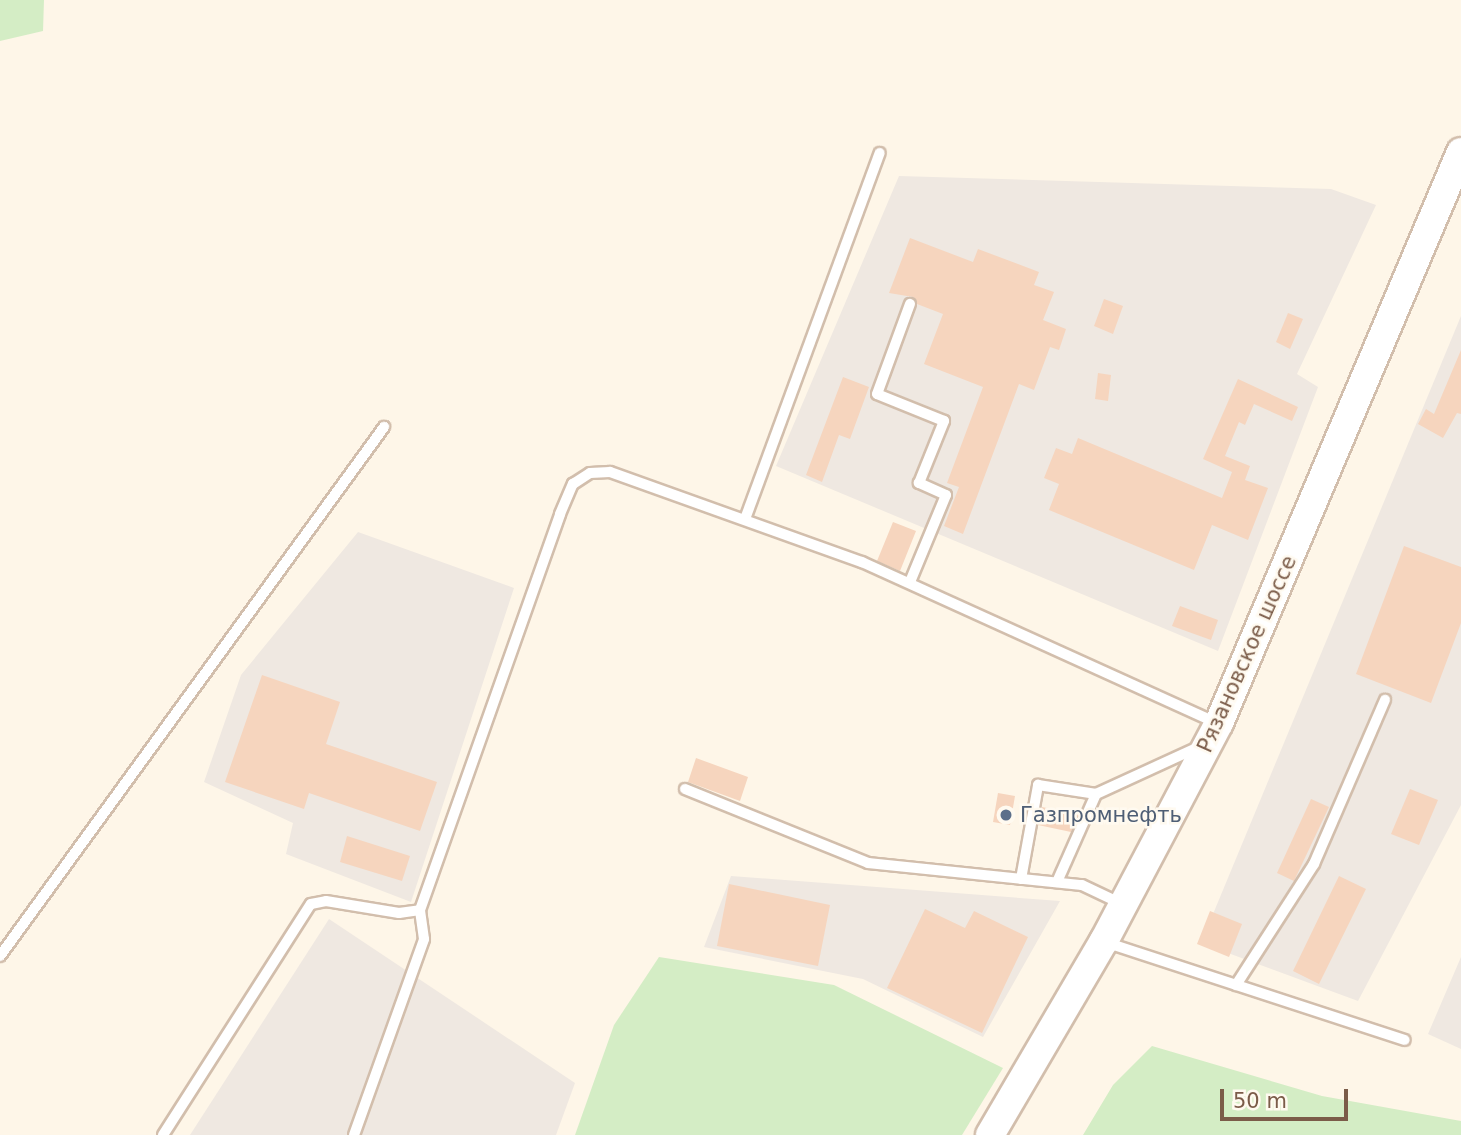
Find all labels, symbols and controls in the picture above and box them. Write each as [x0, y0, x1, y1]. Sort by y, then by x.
street label: Рязановское шоссе [1192, 552, 1302, 756]
place label: Газпромнефть [1020, 802, 1182, 828]
marker: Газпромнефть [998, 807, 1014, 823]
scale bar [1223, 1076, 1351, 1120]
text: 50 m [1233, 1089, 1287, 1113]

